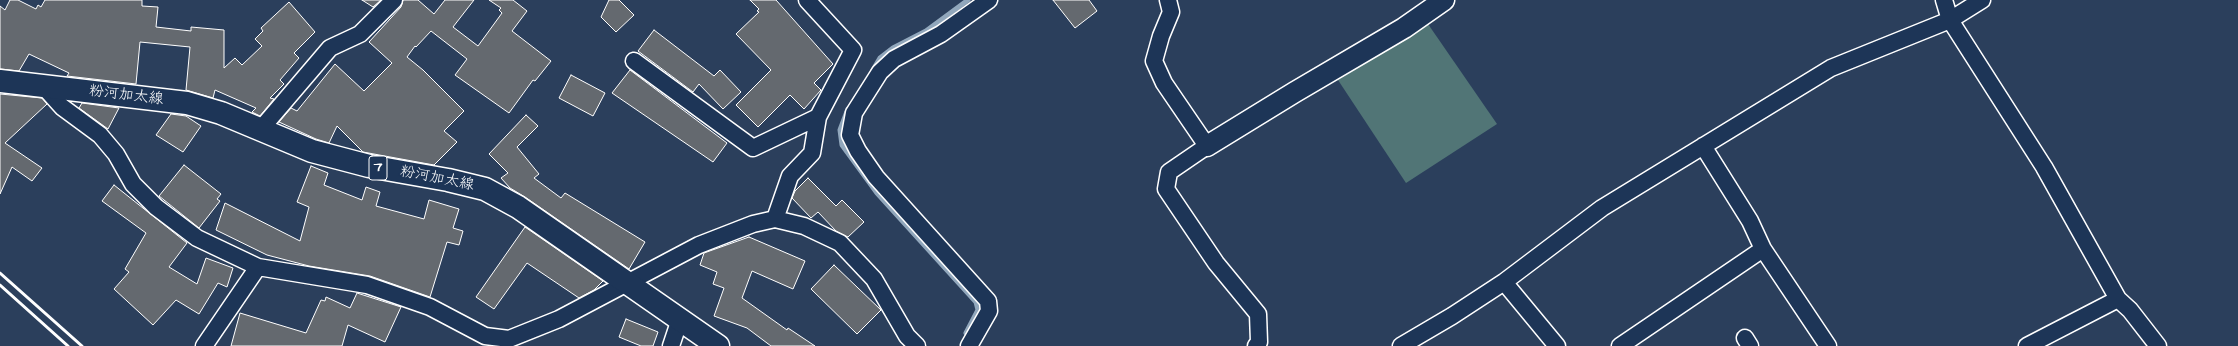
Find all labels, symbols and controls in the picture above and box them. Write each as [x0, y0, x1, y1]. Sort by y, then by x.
street label: 粉河加太線 [88, 82, 164, 110]
road number: 7 [369, 156, 387, 180]
street label: 粉河加太線 [398, 163, 476, 195]

